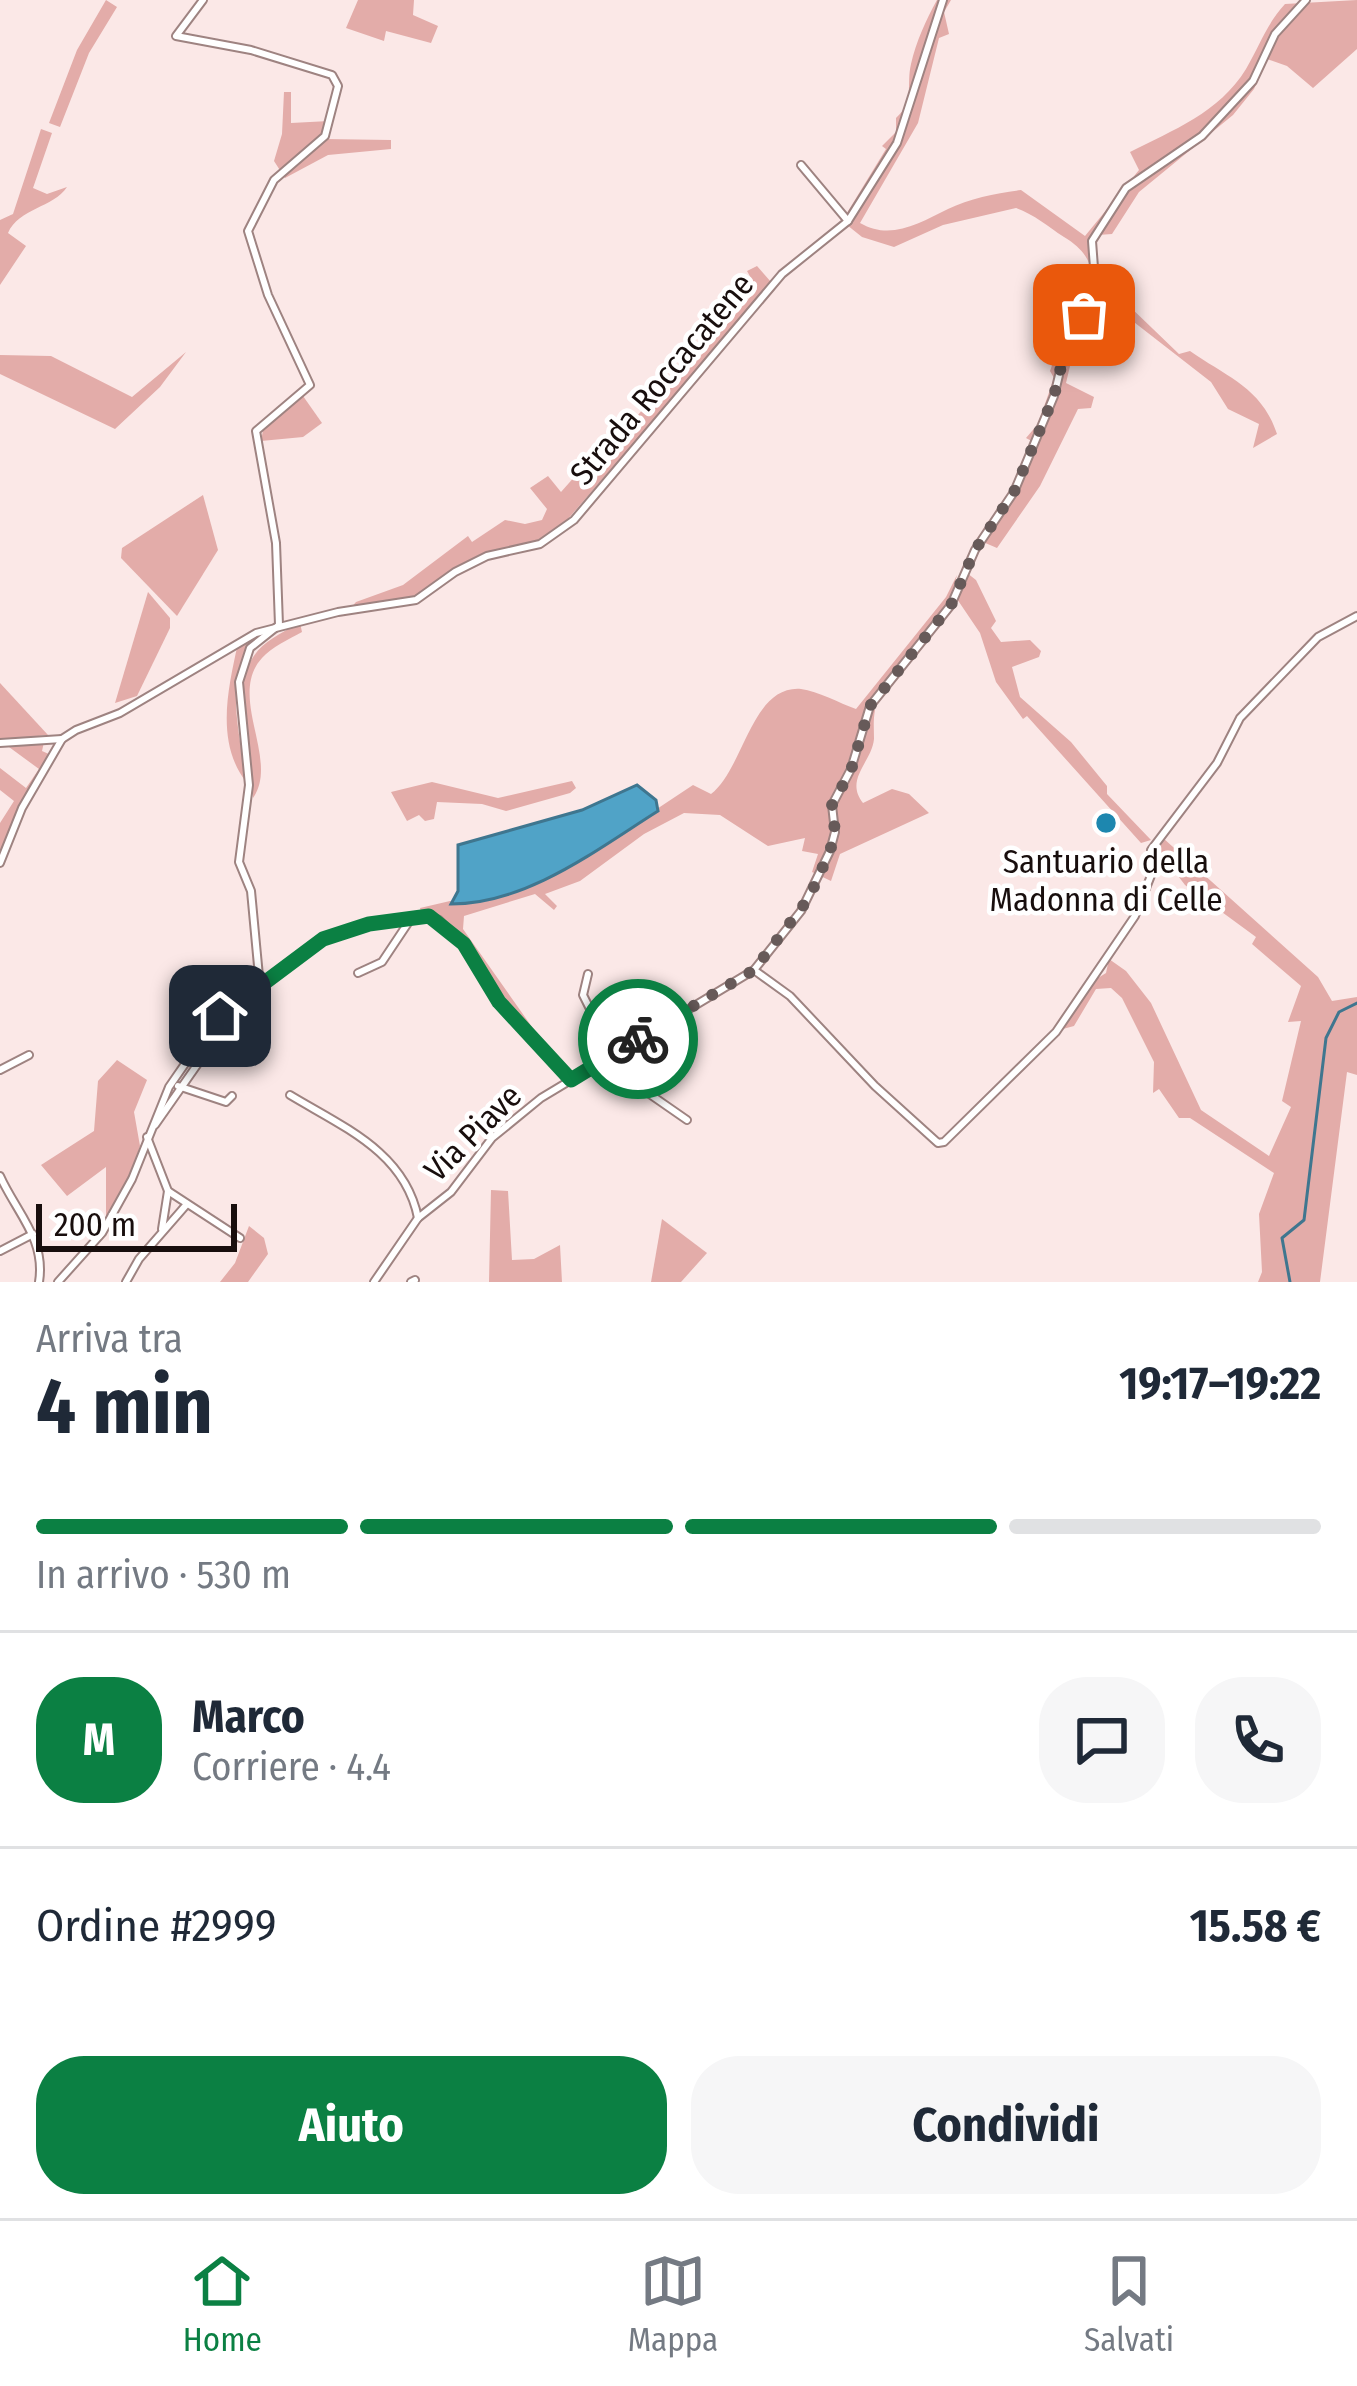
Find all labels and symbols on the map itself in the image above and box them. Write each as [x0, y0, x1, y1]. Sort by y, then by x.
pin [1033, 264, 1135, 366]
street label: Strada Roccacatene [562, 265, 762, 493]
marker: Santuario della Madonna di Celle [1093, 810, 1119, 836]
place label: Santuario della Madonna di Celle [989, 842, 1223, 920]
pin [169, 965, 271, 1067]
courier [578, 979, 698, 1099]
street label: Via Piave [416, 1076, 530, 1190]
scale bar [36, 1198, 237, 1251]

